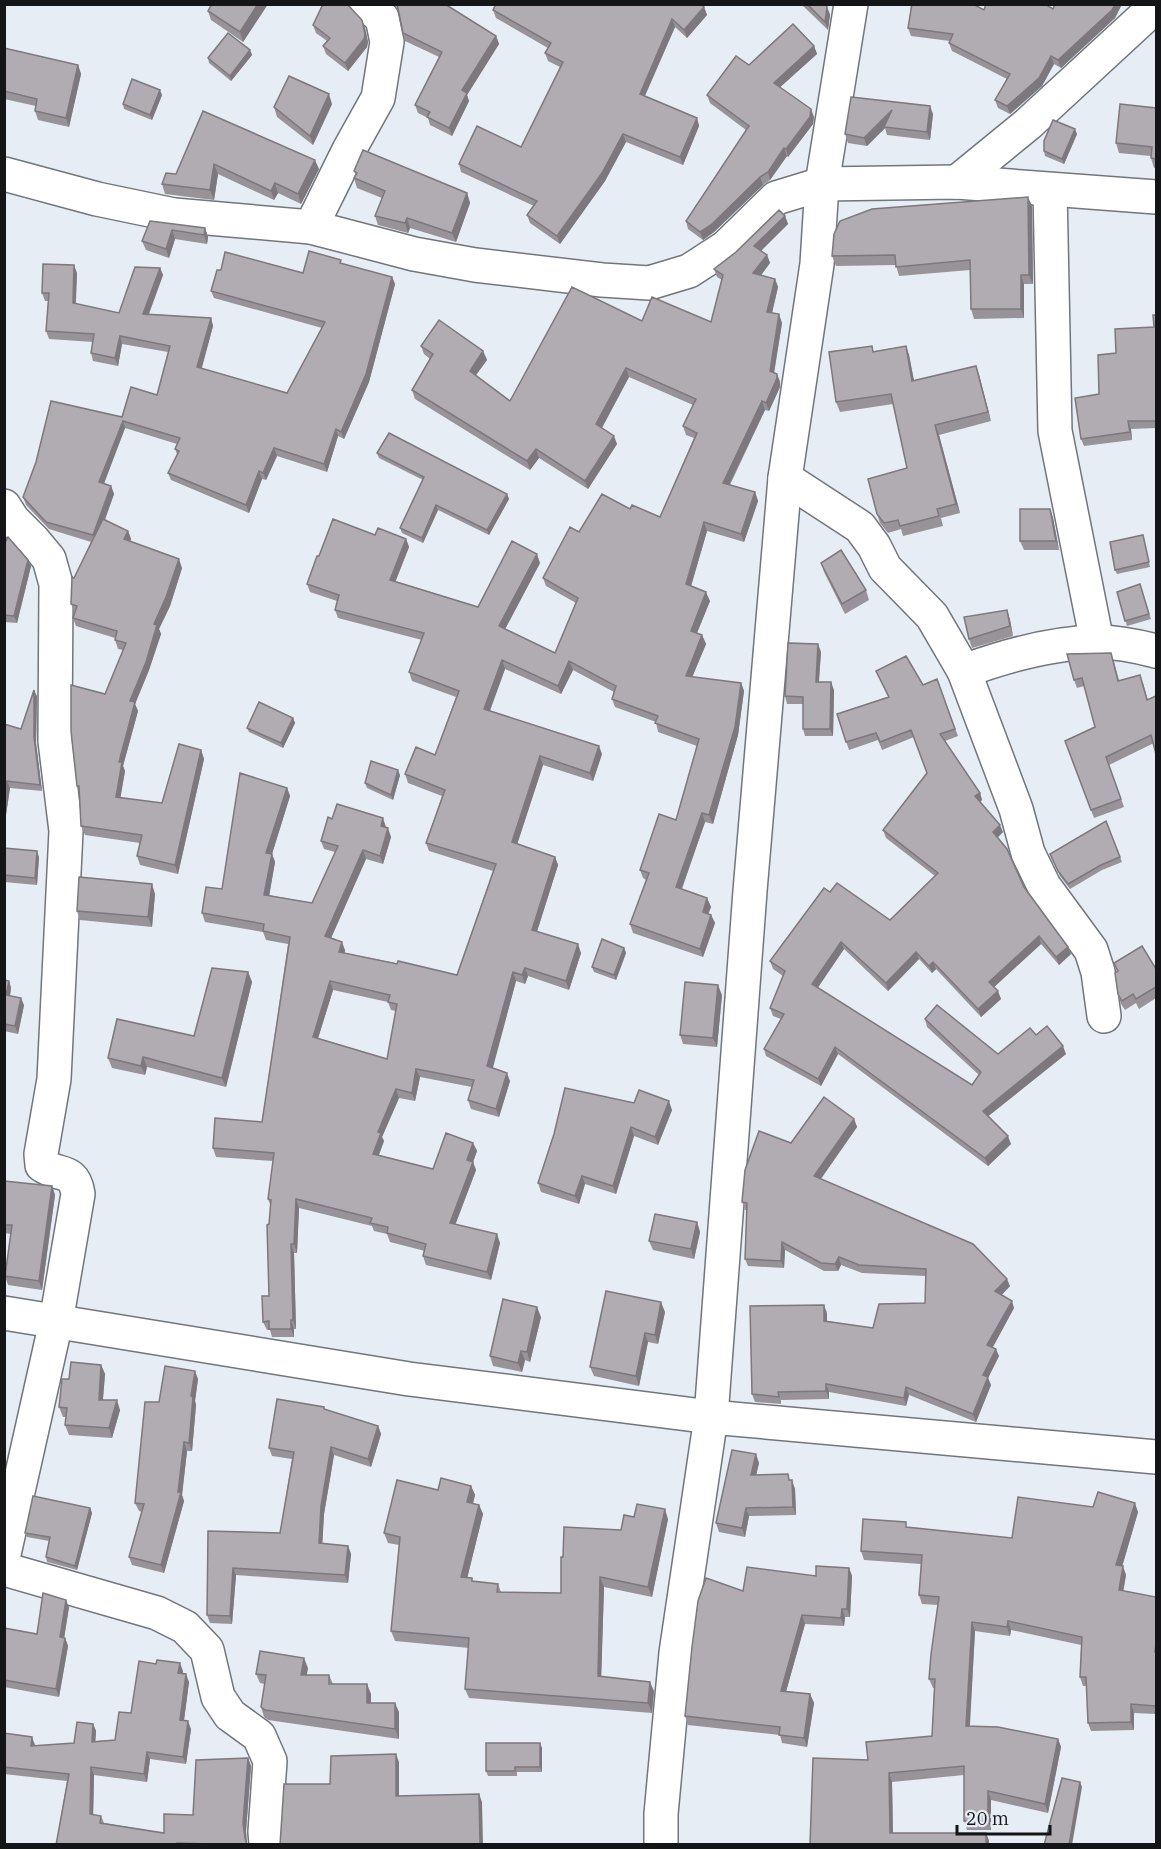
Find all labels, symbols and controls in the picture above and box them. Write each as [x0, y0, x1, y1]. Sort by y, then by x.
scale bar [957, 1798, 1050, 1836]
text: 20 m [966, 1807, 1009, 1830]

